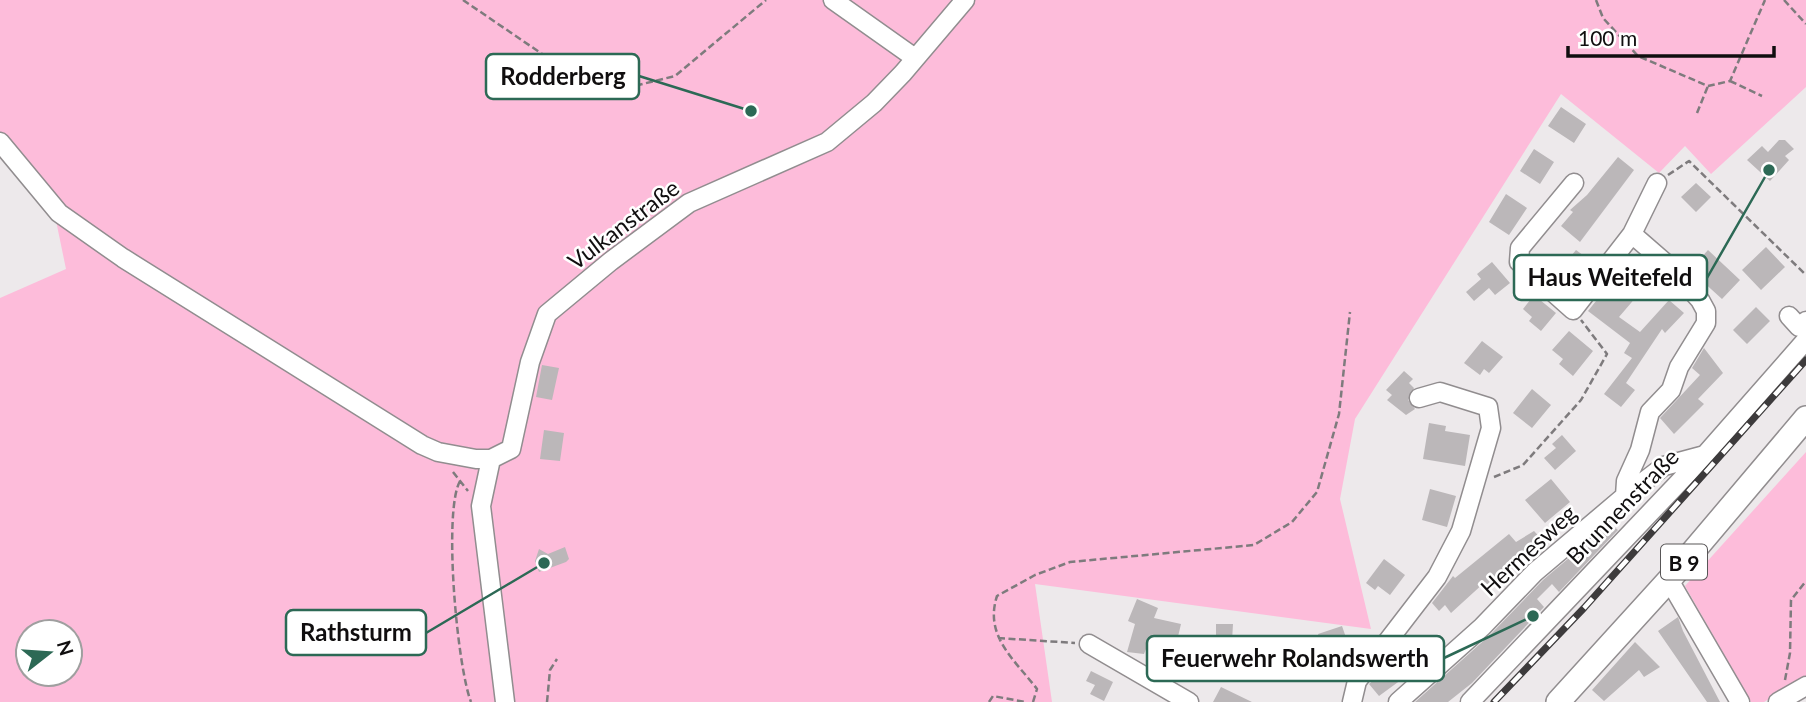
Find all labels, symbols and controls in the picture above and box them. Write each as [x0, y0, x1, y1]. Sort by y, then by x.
scale bar [1568, 14, 1774, 58]
text: 100 m [1578, 25, 1637, 50]
callout: Rodderberg [486, 54, 639, 99]
text: Rodderberg [500, 61, 626, 90]
street label: Vulkanstraße [562, 173, 684, 275]
callout: Haus Weitefeld [1514, 255, 1707, 300]
text: Haus Weitefeld [1528, 262, 1692, 291]
street label: Brunnenstraße [1560, 442, 1684, 570]
street label: Hermesweg [1474, 499, 1582, 601]
road number: B 9 [1661, 544, 1707, 580]
callout: Rathsturm [286, 610, 426, 655]
text: Rathsturm [300, 617, 412, 646]
north arrow [14, 618, 84, 688]
callout: Feuerwehr Rolandswerth [1147, 636, 1444, 681]
text: N [53, 638, 79, 658]
text: Feuerwehr Rolandswerth [1161, 643, 1429, 672]

